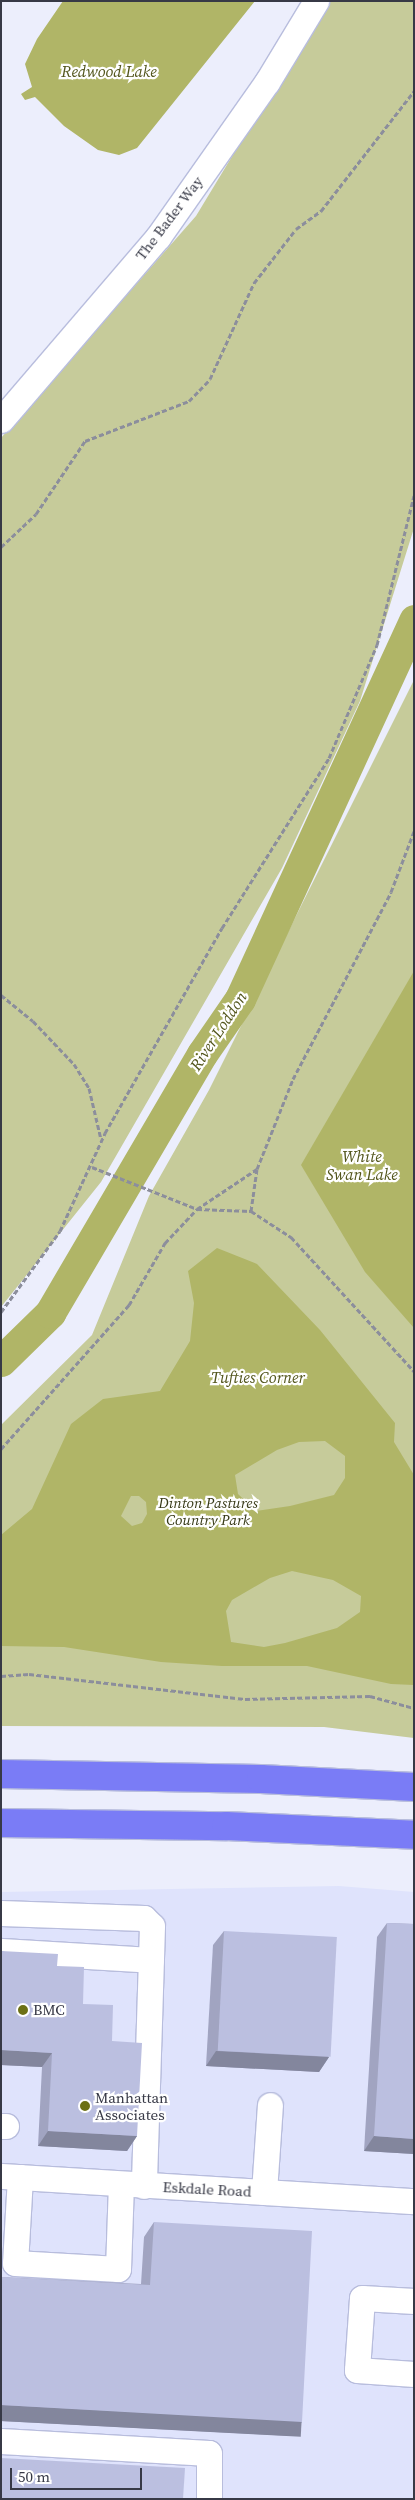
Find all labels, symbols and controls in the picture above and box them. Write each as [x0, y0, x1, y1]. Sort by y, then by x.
water label: Redwood Lake [61, 61, 157, 81]
street label: The Bader Way [131, 172, 207, 264]
water label: River Loddon [186, 988, 250, 1074]
water label: White Swan Lake [326, 1146, 398, 1184]
water label: Tufties Corner [211, 1367, 305, 1387]
park label: Dinton Pastures Country Park [158, 1493, 258, 1528]
place label: BMC [33, 2001, 65, 2019]
marker: BMC [17, 2004, 29, 2016]
place label: Manhattan Associates [95, 2088, 168, 2123]
marker: Manhattan Associates [79, 2100, 91, 2112]
street label: Eskdale Road [162, 2178, 252, 2200]
scale bar [12, 2458, 145, 2490]
text: 50 m [18, 2466, 50, 2487]

